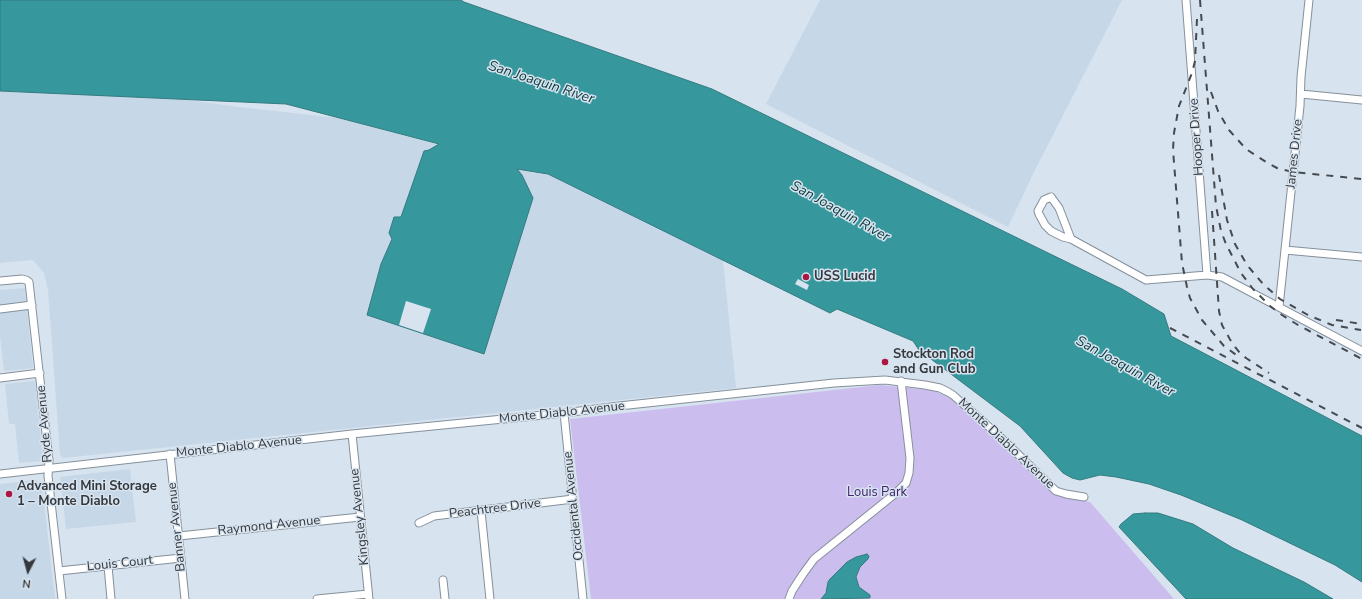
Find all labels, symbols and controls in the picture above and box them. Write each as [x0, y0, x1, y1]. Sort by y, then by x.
water label: San Joaquin River [486, 58, 596, 108]
street label: Hooper Drive [1187, 98, 1207, 176]
street label: James Drive [1284, 119, 1306, 189]
water label: San Joaquin River [788, 178, 892, 246]
place label: USS Lucid [814, 269, 875, 285]
marker: USS Lucid [801, 272, 811, 282]
water label: San Joaquin River [1073, 333, 1177, 401]
place label: Stockton Rod and Gun Club [893, 347, 976, 378]
marker: Stockton Rod and Gun Club [880, 357, 890, 367]
street label: Ryde Avenue [34, 385, 56, 463]
street label: Monte Diablo Avenue [955, 395, 1057, 493]
street label: Monte Diablo Avenue [498, 399, 626, 427]
street label: Monte Diablo Avenue [175, 433, 303, 461]
street label: Occidental Avenue [561, 451, 587, 561]
street label: Kingsley Avenue [347, 468, 373, 566]
place label: Advanced Mini Storage 1 – Monte Diablo [17, 479, 157, 510]
street label: Banner Avenue [165, 482, 189, 572]
park label: Louis Park [847, 485, 907, 501]
marker: Advanced Mini Storage 1 – Monte Diablo [4, 489, 14, 499]
street label: Peachtree Drive [448, 496, 542, 522]
street label: Raymond Avenue [217, 513, 321, 539]
north arrow [8, 551, 48, 591]
street label: Louis Court [86, 553, 154, 575]
text: N [22, 576, 32, 591]

